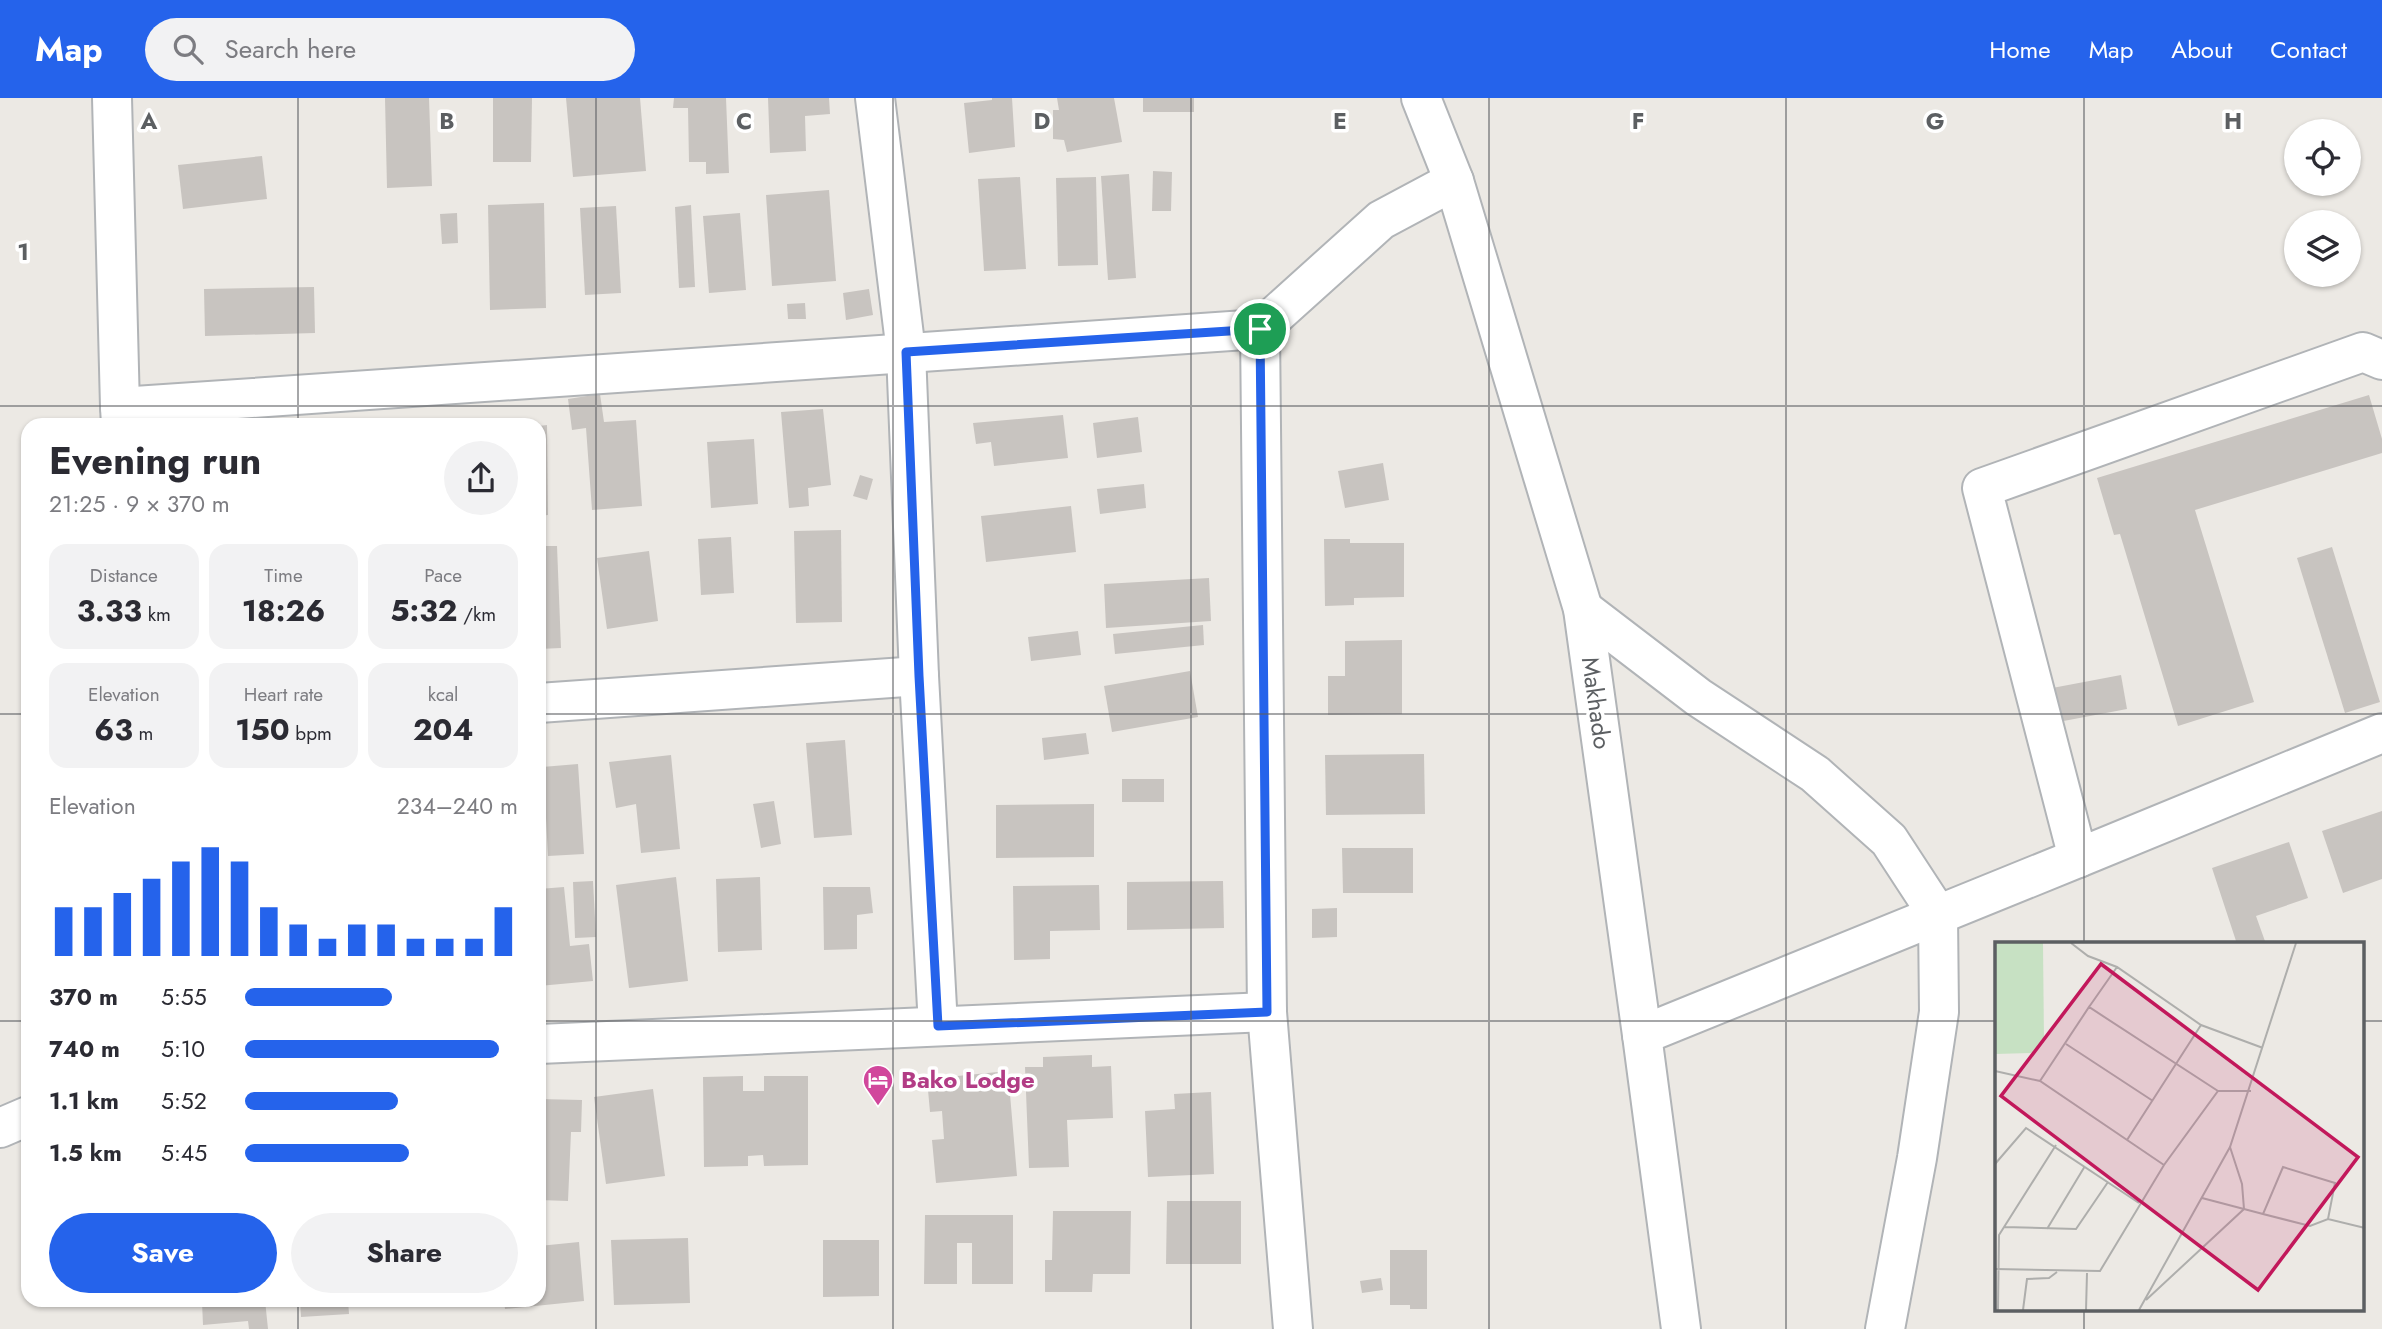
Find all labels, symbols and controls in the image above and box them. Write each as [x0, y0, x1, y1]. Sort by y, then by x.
search box [145, 18, 635, 81]
text: Map [35, 26, 103, 73]
icon: search [169, 30, 207, 68]
text: Search here [225, 30, 356, 68]
text: Home [1989, 32, 2051, 67]
text: Map [2089, 32, 2133, 67]
text: About [2171, 32, 2232, 67]
text: Contact [2270, 32, 2347, 67]
text: A [140, 104, 158, 138]
text: B [439, 104, 455, 138]
text: C [736, 104, 752, 138]
text: D [1034, 104, 1051, 138]
text: E [1333, 104, 1347, 138]
text: F [1632, 104, 1644, 138]
text: G [1926, 104, 1944, 138]
text: H [2224, 104, 2242, 138]
map controls [2284, 119, 2361, 287]
button: locate [2284, 119, 2361, 196]
button: layers [2284, 210, 2361, 287]
text: 1 [17, 235, 29, 269]
pin [1230, 299, 1290, 359]
icon: arrive [1241, 310, 1279, 348]
text: Evening run [49, 433, 261, 488]
button: share [444, 441, 518, 515]
text: 21:25 · 9 × 370 m [49, 487, 230, 521]
text: Distance [90, 562, 158, 589]
text: Time [264, 562, 303, 589]
text: Pace [424, 562, 462, 589]
text: 3.33 [77, 589, 142, 632]
text: 18:26 [242, 589, 325, 632]
text: 5:32 [390, 589, 457, 632]
text: km [142, 601, 171, 628]
text: /km [457, 601, 496, 628]
street label: Makhado [1573, 655, 1620, 751]
text: Elevation [88, 681, 160, 708]
text: Heart rate [244, 681, 323, 708]
text: kcal [428, 681, 459, 708]
text: 63 [94, 708, 133, 751]
text: 150 [235, 708, 290, 751]
text: 204 [413, 708, 473, 751]
text: m [133, 720, 153, 747]
text: bpm [290, 720, 332, 747]
text: Elevation [49, 789, 136, 823]
text: 234–240 m [397, 789, 518, 823]
inset map [1995, 942, 2364, 1312]
text: 370 m [49, 980, 118, 1014]
text: 5:55 [161, 980, 207, 1014]
text: 740 m [49, 1032, 120, 1066]
text: 5:10 [161, 1032, 205, 1066]
place label: Bako Lodge [901, 1062, 1035, 1097]
hotel icon: Bako Lodge [861, 1063, 895, 1107]
text: 1.1 km [49, 1084, 119, 1118]
text: 5:52 [161, 1084, 207, 1118]
text: 1.5 km [49, 1136, 122, 1170]
text: 5:45 [161, 1136, 207, 1170]
button: Save [49, 1213, 277, 1293]
button: Share [291, 1213, 518, 1293]

